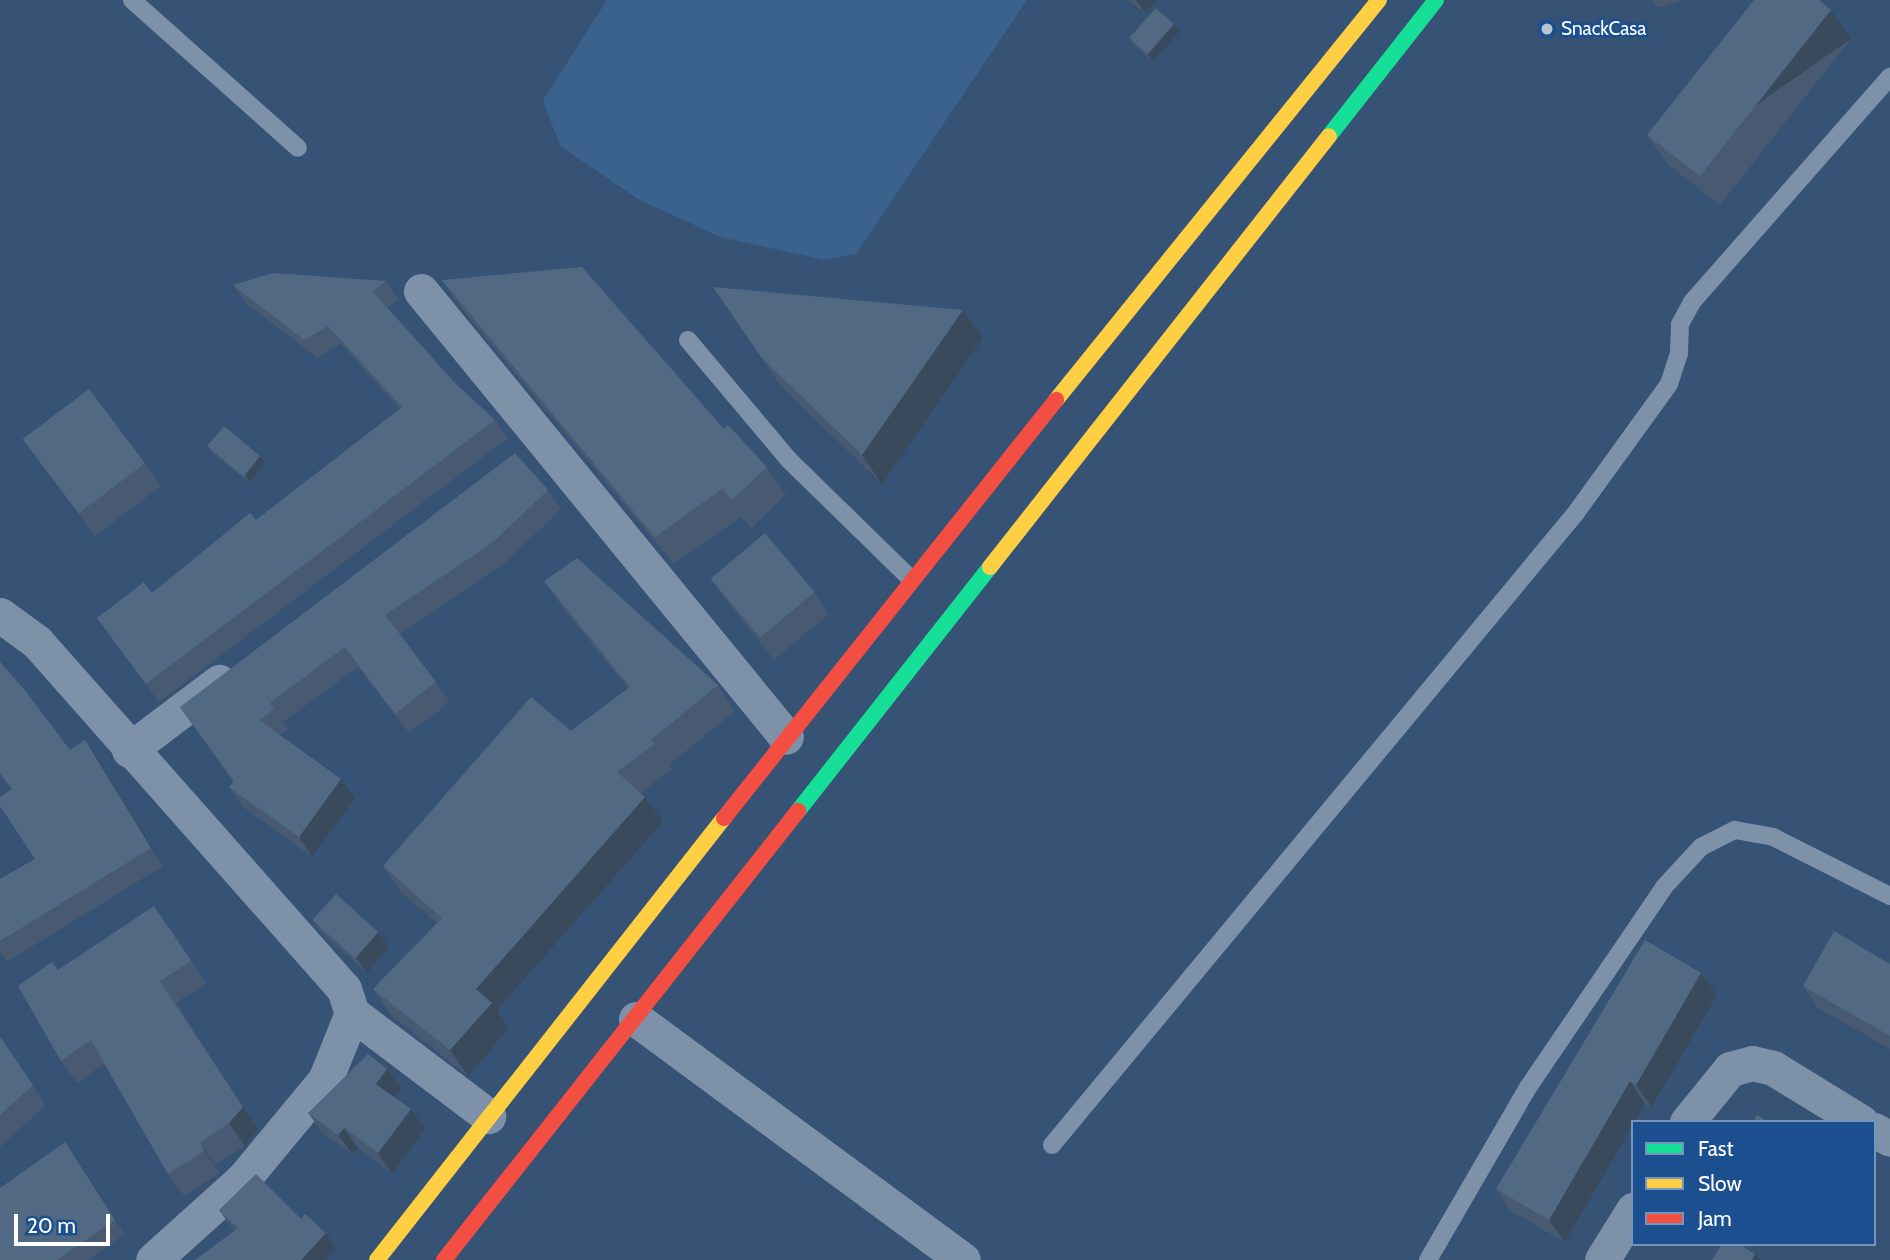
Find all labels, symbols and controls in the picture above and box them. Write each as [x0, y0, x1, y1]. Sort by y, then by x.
place label: SnackCasa [1561, 18, 1646, 40]
marker: SnackCasa [1539, 21, 1555, 37]
legend [1631, 1120, 1876, 1246]
text: Fast [1698, 1136, 1734, 1161]
text: Slow [1698, 1171, 1742, 1196]
scale bar [18, 1200, 114, 1244]
text: Jam [1698, 1206, 1732, 1231]
text: 20 m [27, 1213, 76, 1238]

